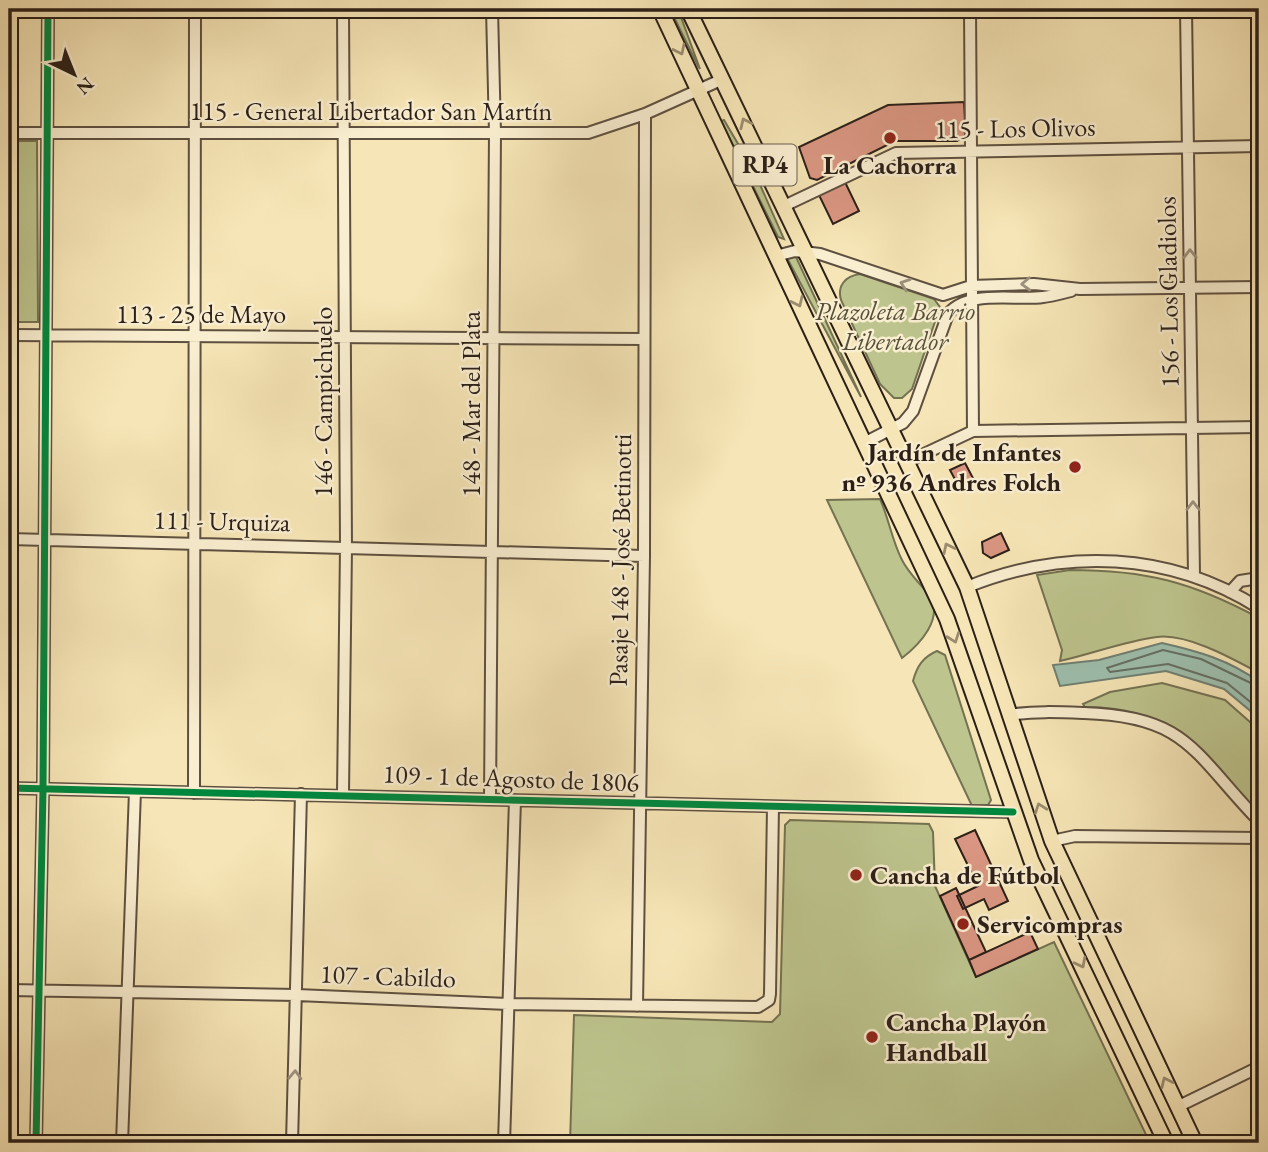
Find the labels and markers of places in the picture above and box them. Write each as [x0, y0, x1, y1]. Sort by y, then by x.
marker: La Cachorra [882, 130, 898, 146]
place label: La Cachorra [823, 148, 957, 182]
place label: Jardín de Infantes nº 936 Andres Folch [841, 435, 1061, 499]
marker: Jardín de Infantes nº 936 Andres Folch [1067, 459, 1083, 475]
place label: Cancha de Fútbol [870, 858, 1060, 892]
marker: Cancha de Fútbol [848, 867, 864, 883]
place label: Servicompras [977, 907, 1123, 941]
marker: Servicompras [955, 916, 971, 932]
place label: Cancha Playón Handball [886, 1005, 1047, 1069]
marker: Cancha Playón Handball [864, 1029, 880, 1045]

